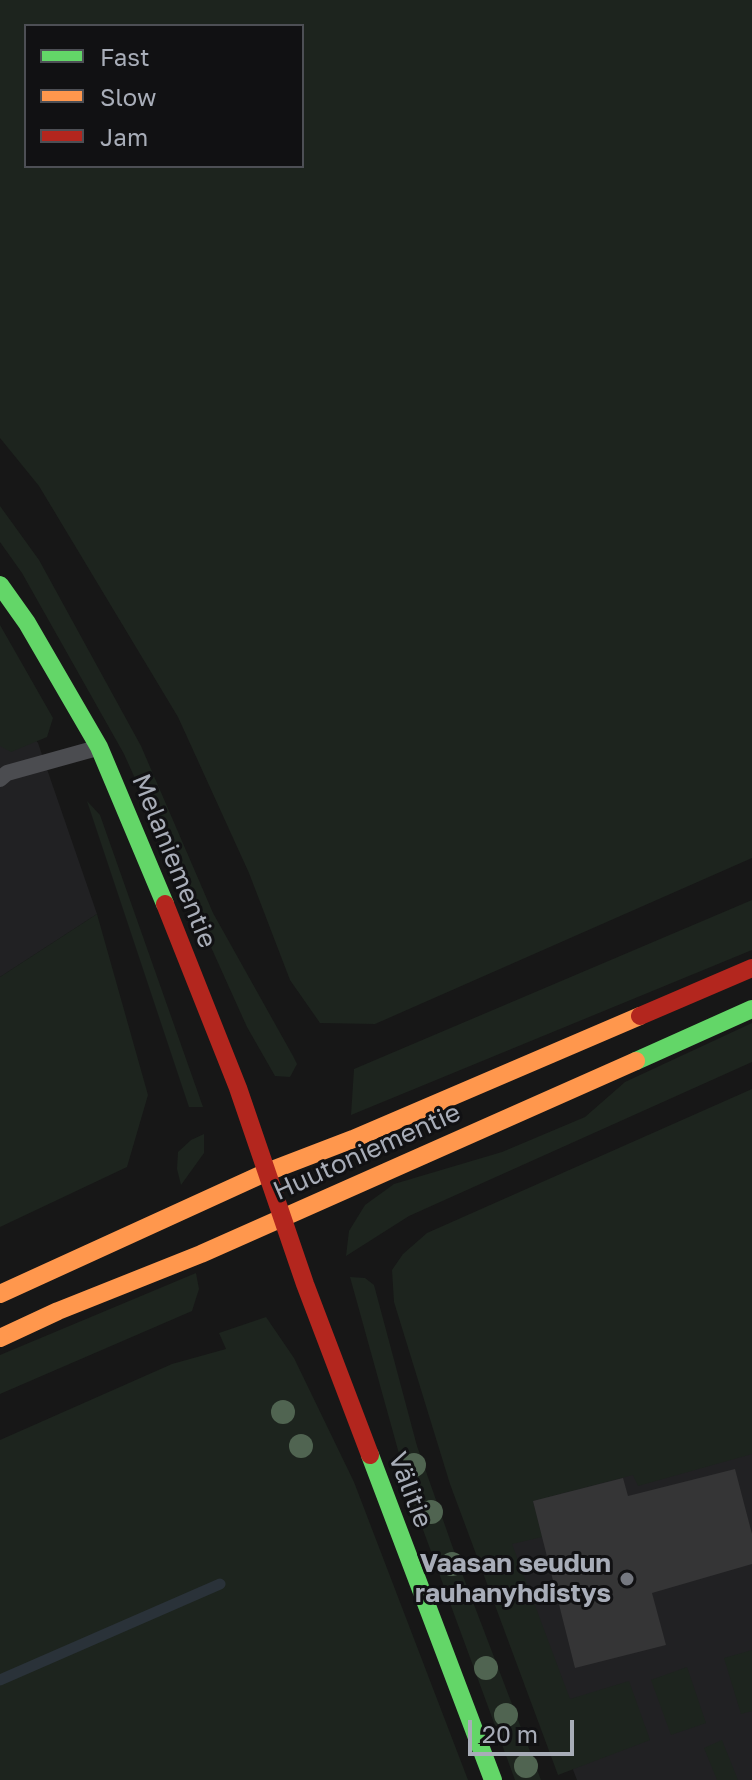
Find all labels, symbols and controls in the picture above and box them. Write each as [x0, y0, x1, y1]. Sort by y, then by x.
legend [24, 24, 304, 168]
text: Fast [100, 42, 150, 71]
text: Slow [100, 82, 156, 111]
text: Jam [100, 122, 148, 151]
street label: Melaniementie [125, 770, 223, 952]
street label: Huutoniementie [269, 1097, 465, 1207]
street label: Välitie [381, 1448, 439, 1532]
place label: Vaasan seudun rauhanyhdistys [415, 1548, 611, 1610]
marker: Vaasan seudun rauhanyhdistys [618, 1570, 636, 1588]
scale bar [472, 1704, 578, 1754]
text: 20 m [482, 1719, 538, 1748]

